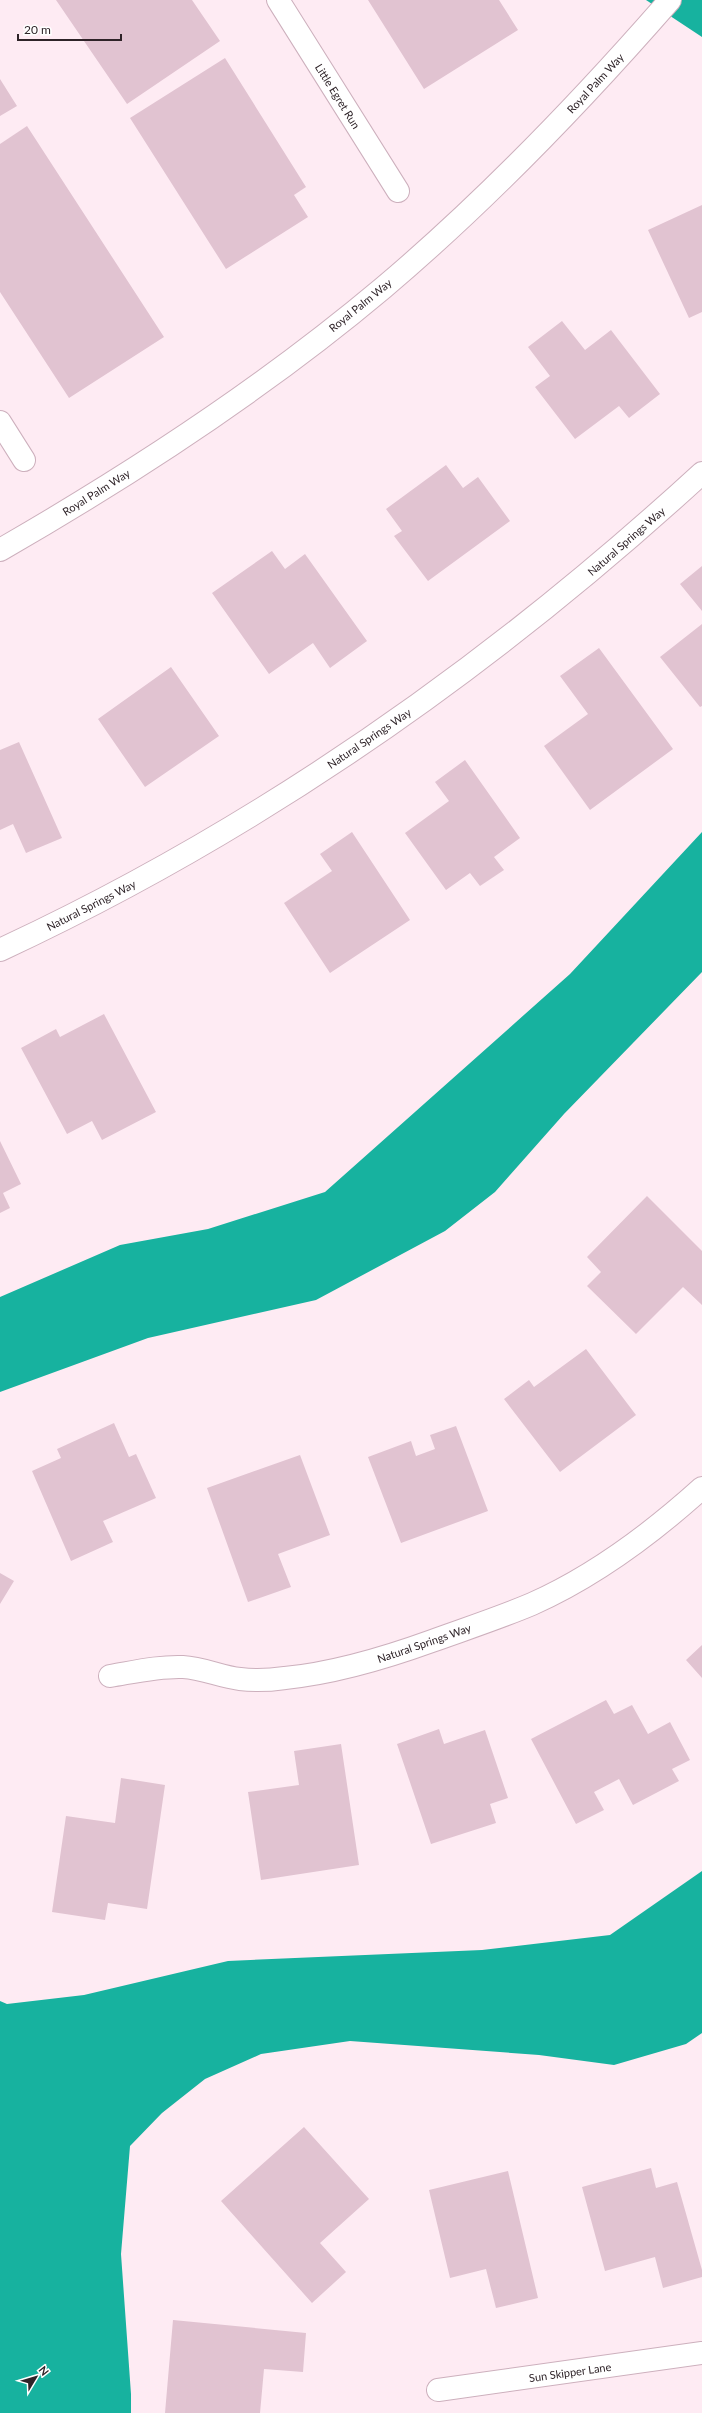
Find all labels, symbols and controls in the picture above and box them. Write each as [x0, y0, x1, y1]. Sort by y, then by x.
scale bar [18, 16, 121, 42]
text: 20 m [24, 22, 51, 37]
street label: Royal Palm Way [564, 50, 626, 116]
street label: Little Egret Run [313, 61, 363, 131]
street label: Royal Palm Way [326, 276, 394, 334]
street label: Royal Palm Way [60, 466, 132, 518]
street label: Natural Springs Way [585, 504, 668, 578]
street label: Natural Springs Way [325, 705, 414, 771]
street label: Natural Springs Way [44, 877, 138, 933]
street label: Natural Springs Way [375, 1621, 473, 1665]
north arrow [16, 2357, 56, 2397]
street label: Sun Skipper Lane [528, 2360, 612, 2384]
text: N [37, 2363, 52, 2378]

